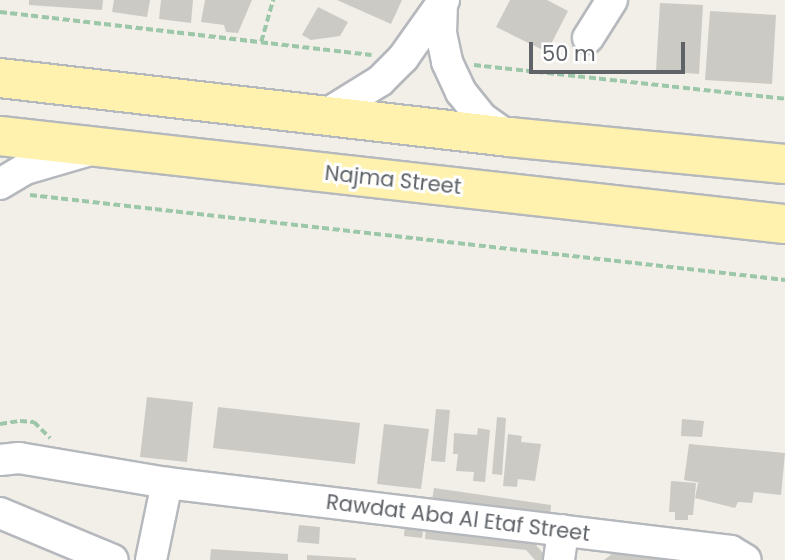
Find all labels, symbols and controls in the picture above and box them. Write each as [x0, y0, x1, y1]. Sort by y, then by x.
scale bar [533, 28, 689, 72]
text: 50 m [542, 39, 596, 68]
street label: Najma Street [324, 160, 462, 200]
street label: Rawdat Aba Al Etaf Street [325, 489, 591, 547]

